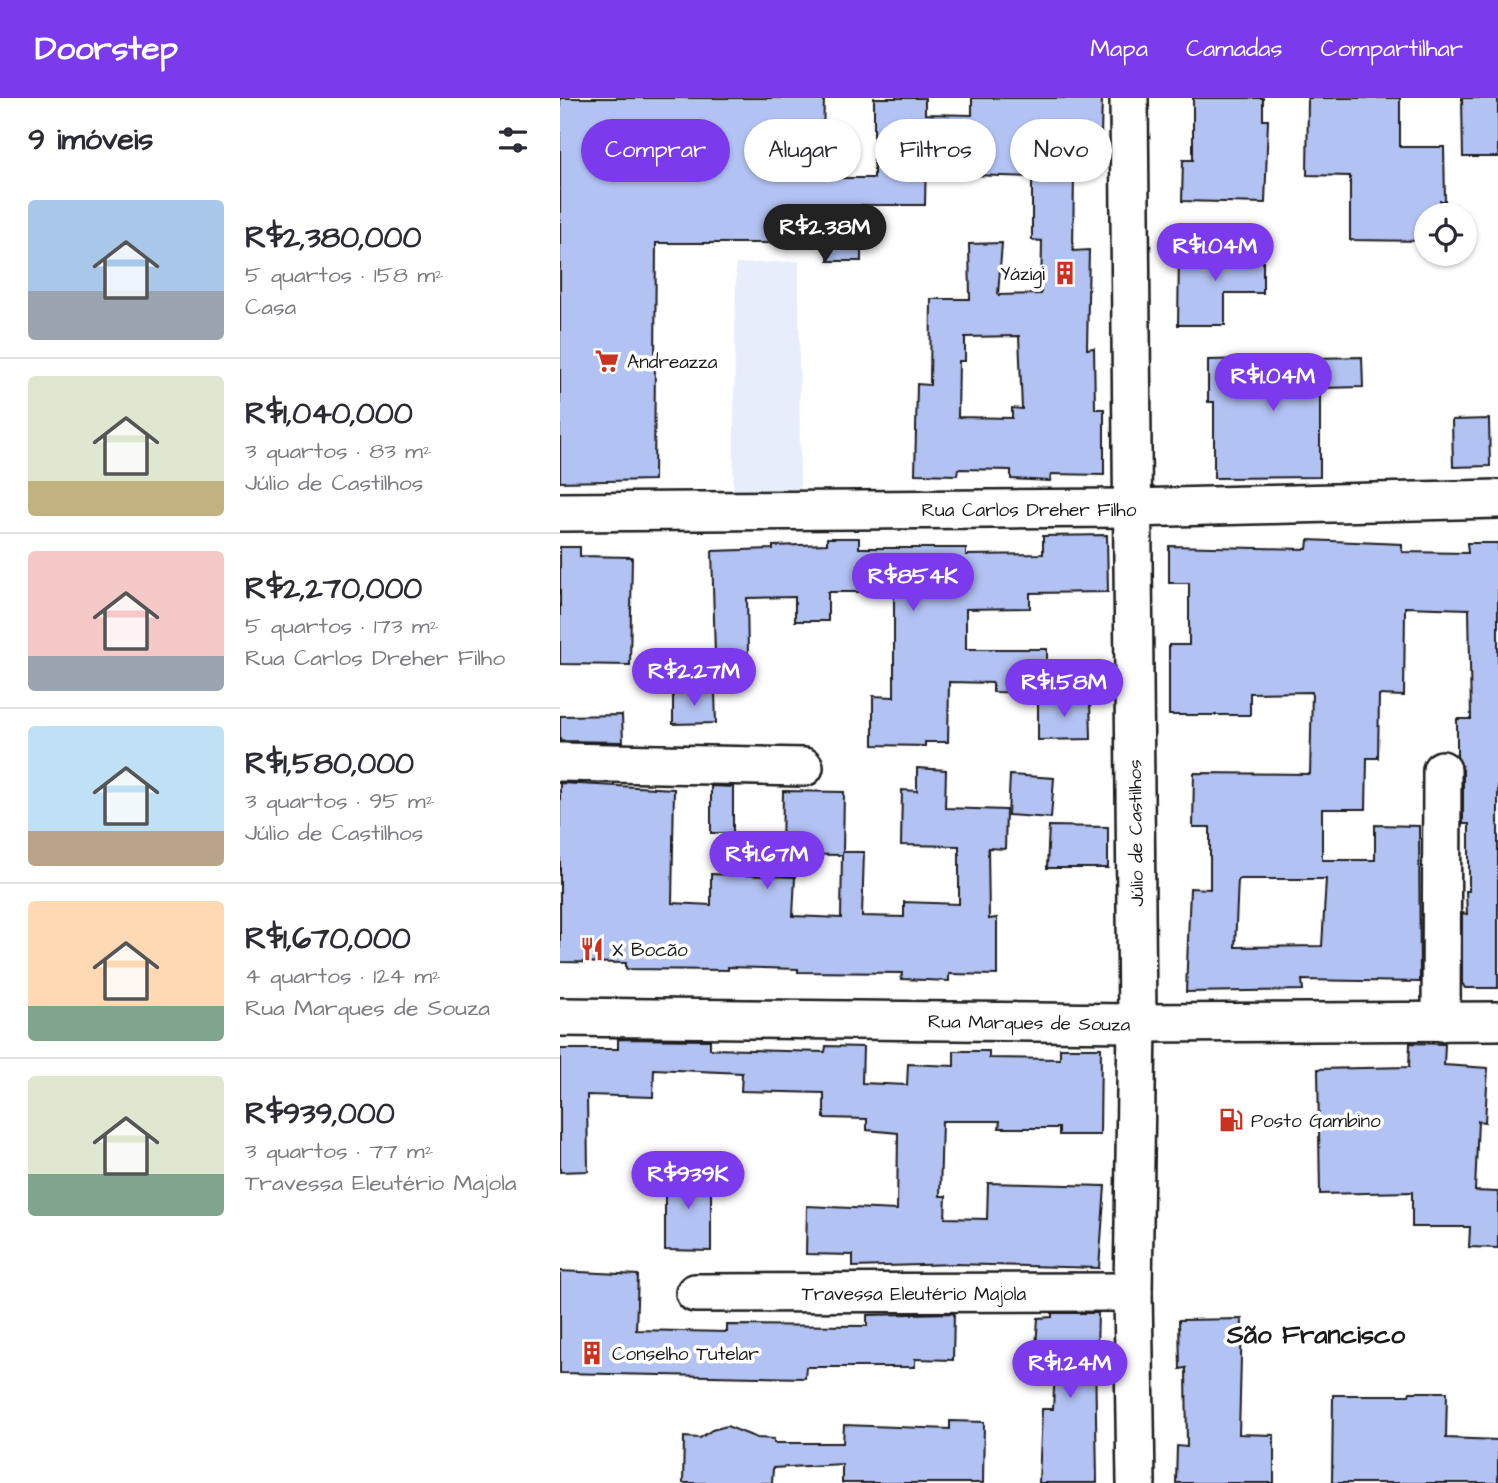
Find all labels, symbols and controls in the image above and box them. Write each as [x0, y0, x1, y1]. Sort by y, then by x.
text: Doorstep [35, 26, 178, 72]
text: Mapa [1090, 32, 1148, 66]
text: Camadas [1186, 32, 1283, 66]
text: Compartilhar [1321, 32, 1463, 66]
text: 9 imóveis [28, 119, 153, 161]
chip: Comprar [581, 119, 730, 182]
chip: Alugar [744, 119, 861, 182]
chip: Filtros [875, 119, 996, 182]
chip: Novo [1010, 119, 1112, 182]
icon: filters [494, 121, 532, 159]
map controls [1414, 203, 1477, 266]
button: locate [1414, 203, 1477, 266]
pin: R$2.38M [760, 204, 890, 264]
text: R$2.38M [779, 211, 871, 243]
text: R$2,380,000 [245, 217, 421, 259]
pin: R$1.04M [1150, 223, 1280, 283]
icon: home [84, 228, 168, 312]
text: R$1.04M [1173, 230, 1257, 262]
text: 5 quartos · 158 m² [245, 259, 444, 291]
building icon: Yázigi [1051, 259, 1079, 287]
place label: Yázigi [1000, 261, 1045, 289]
text: Casa [245, 291, 296, 323]
supermarket icon: Andreazza [593, 347, 621, 375]
place label: Andreazza [627, 349, 718, 376]
pin: R$1.04M [1208, 354, 1338, 413]
text: R$1.04M [1231, 360, 1315, 392]
text: R$1,040,000 [245, 393, 413, 435]
icon: home [84, 404, 168, 488]
text: 3 quartos · 83 m² [245, 435, 432, 467]
text: Júlio de Castilhos [245, 467, 423, 499]
street label: Rua Carlos Dreher Filho [922, 497, 1137, 524]
pin: R$854K [856, 554, 970, 613]
text: R$854K [868, 560, 958, 592]
text: R$2,270,000 [245, 568, 422, 610]
icon: home [84, 579, 168, 663]
text: 5 quartos · 173 m² [245, 610, 438, 642]
text: Rua Carlos Dreher Filho [245, 642, 505, 674]
pin: R$2.27M [629, 648, 759, 708]
text: R$2.27M [648, 655, 740, 687]
pin: R$1.58M [999, 660, 1129, 719]
text: R$1.58M [1021, 666, 1107, 698]
text: R$1,580,000 [245, 743, 414, 785]
icon: home [84, 754, 168, 838]
street label: Júlio de Castilhos [1122, 759, 1151, 907]
text: 3 quartos · 95 m² [245, 785, 434, 817]
text: Júlio de Castilhos [245, 817, 423, 849]
pin: R$1.67M [702, 832, 832, 891]
text: R$1.67M [726, 838, 808, 870]
text: R$1,670,000 [245, 918, 411, 960]
icon: home [84, 929, 168, 1013]
restaurant icon: X Bocão [578, 935, 606, 963]
place label: X Bocão [612, 937, 688, 964]
text: 4 quartos · 124 m² [245, 960, 441, 992]
text: Rua Marques de Souza [245, 992, 490, 1024]
street label: Rua Marques de Souza [928, 1008, 1131, 1039]
text: R$939,000 [245, 1093, 395, 1135]
icon: home [84, 1104, 168, 1188]
fuel station icon: Posto Gambino [1217, 1106, 1245, 1134]
place label: Posto Gambino [1251, 1108, 1381, 1135]
text: 3 quartos · 77 m² [245, 1135, 433, 1167]
pin: R$939K [631, 1152, 745, 1211]
text: R$939K [647, 1158, 729, 1190]
text: Travessa Eleutério Majola [245, 1167, 517, 1199]
street label: Travessa Eleutério Majola [802, 1281, 1026, 1308]
district label: São Francisco [1226, 1317, 1405, 1353]
building icon: Conselho Tutelar [578, 1339, 606, 1367]
pin: R$1.24M [1005, 1340, 1135, 1400]
place label: Conselho Tutelar [612, 1341, 759, 1368]
text: R$1.24M [1028, 1347, 1112, 1379]

